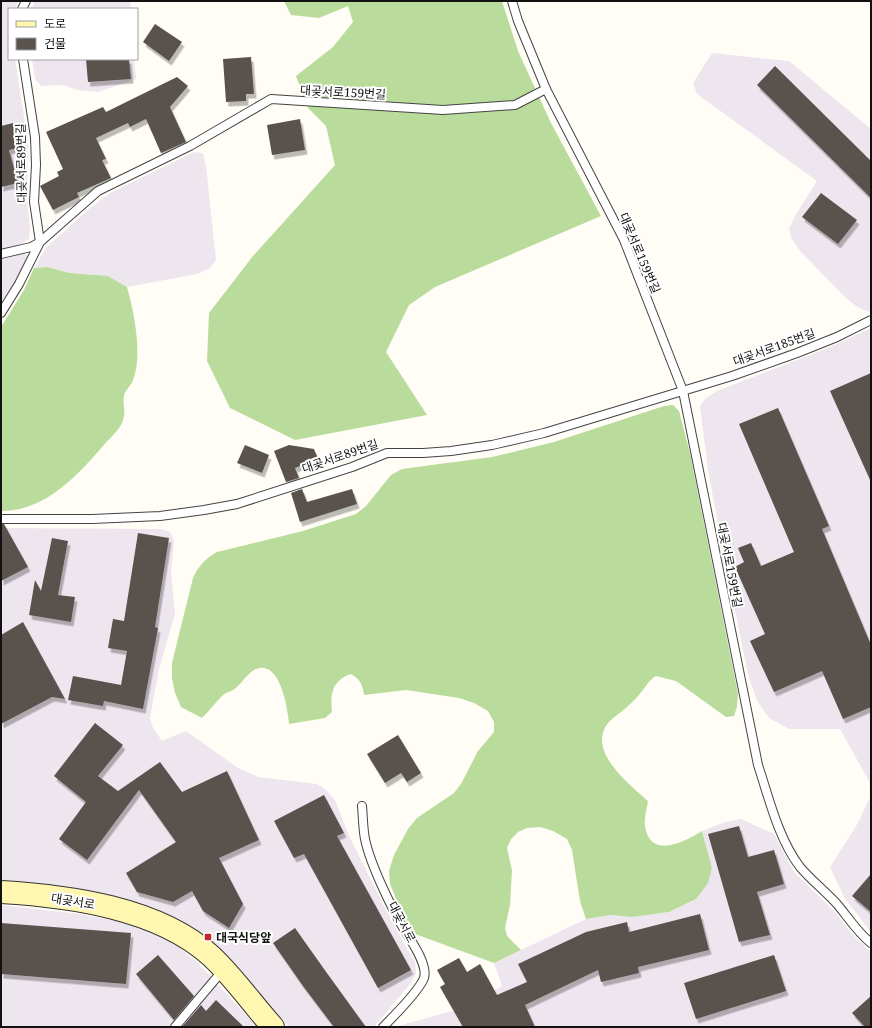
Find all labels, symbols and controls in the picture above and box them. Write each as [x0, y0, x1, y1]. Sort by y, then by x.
legend [8, 8, 138, 60]
text: 도로 [44, 15, 66, 32]
text: 건물 [44, 35, 66, 52]
street label: 대곶서로159번길 [299, 81, 387, 103]
street label: 대곶서로89번길 [12, 123, 30, 203]
street label: 대곶서로159번길 [615, 210, 665, 296]
street label: 대곶서로185번길 [731, 324, 817, 370]
street label: 대곶서로89번길 [300, 435, 380, 477]
street label: 대곶서로159번길 [713, 521, 747, 609]
street label: 대곶서로 [50, 889, 96, 913]
street label: 대곶서로 [384, 899, 420, 945]
place label: 대국식당앞 [216, 929, 271, 946]
marker: 대국식당앞 [203, 932, 213, 942]

